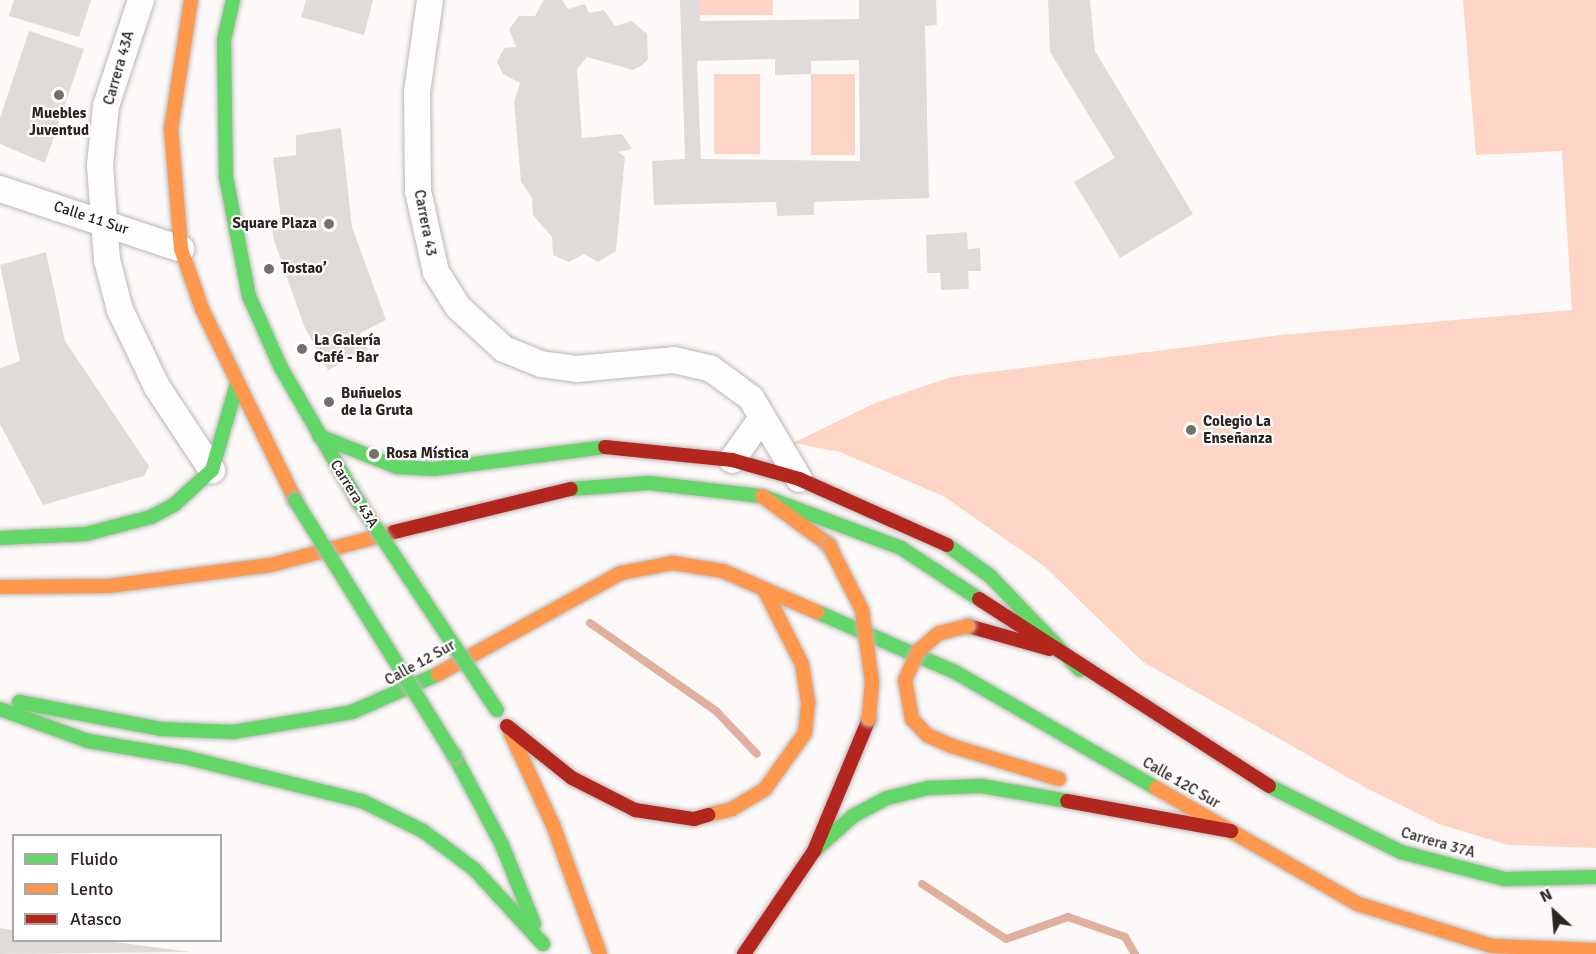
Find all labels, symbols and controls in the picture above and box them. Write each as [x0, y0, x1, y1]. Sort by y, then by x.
street label: Carrera 43A [100, 29, 138, 107]
marker: Muebles Juventud [52, 88, 66, 102]
place label: Muebles Juventud [29, 104, 89, 139]
street label: Carrera 43 [410, 188, 440, 258]
street label: Calle 11 Sur [51, 197, 131, 239]
place label: Square Plaza [232, 215, 317, 233]
marker: Square Plaza [322, 217, 336, 231]
place label: Tostao’ [281, 260, 327, 278]
marker: Tostao’ [262, 262, 276, 276]
place label: La Galería Café - Bar [314, 331, 381, 366]
marker: La Galería Café - Bar [295, 342, 309, 356]
place label: Buñuelos de la Gruta [341, 384, 413, 419]
marker: Buñuelos de la Gruta [322, 395, 336, 409]
place label: Colegio La Enseñanza [1203, 412, 1272, 447]
marker: Colegio La Enseñanza [1184, 423, 1198, 437]
place label: Rosa Mística [386, 445, 469, 463]
marker: Rosa Mística [367, 447, 381, 461]
street label: Carrera 43A [326, 457, 382, 531]
street label: Calle 12 Sur [382, 636, 458, 690]
street label: Calle 12C Sur [1139, 754, 1223, 812]
street label: Carrera 37A [1399, 824, 1477, 862]
legend [12, 834, 222, 942]
text: Fluido [70, 848, 118, 870]
text: Lento [70, 878, 113, 900]
north arrow [1524, 882, 1584, 942]
text: N [1537, 884, 1555, 907]
text: Atasco [70, 908, 122, 930]

